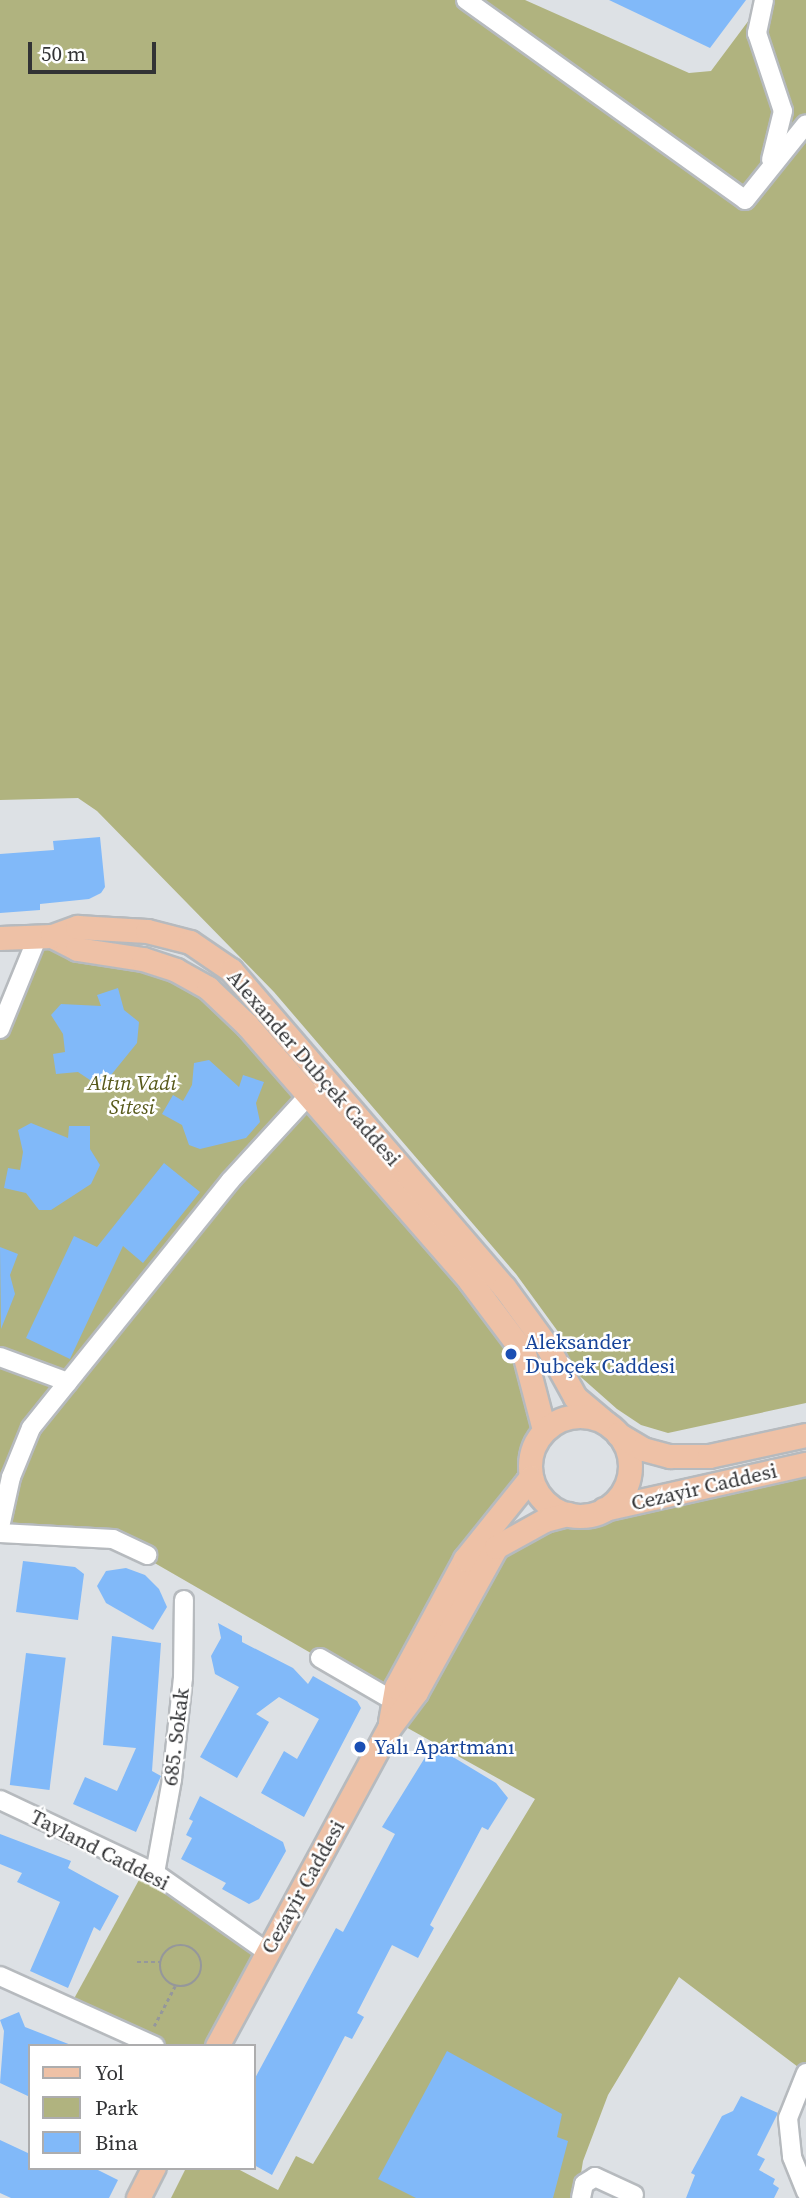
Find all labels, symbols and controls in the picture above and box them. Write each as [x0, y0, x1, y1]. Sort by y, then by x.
scale bar [32, 28, 159, 72]
text: 50 m [41, 39, 86, 68]
street label: Alexander Dubçek Caddesi [222, 965, 406, 1171]
park label: Altın Vadi Sitesi [87, 1070, 177, 1120]
place label: Aleksander Dubçek Caddesi [525, 1329, 675, 1379]
marker: Aleksander Dubçek Caddesi [503, 1346, 519, 1362]
street label: Cezayir Caddesi [629, 1458, 779, 1516]
street label: 685. Sokak [157, 1687, 195, 1787]
place label: Yalı Apartmanı [374, 1734, 514, 1760]
marker: Yalı Apartmanı [352, 1739, 368, 1755]
street label: Tayland Caddesi [26, 1804, 174, 1896]
street label: Cezayir Caddesi [256, 1816, 350, 1958]
legend [28, 2044, 256, 2170]
text: Yol [95, 2058, 124, 2087]
text: Park [95, 2093, 138, 2122]
text: Bina [95, 2128, 138, 2157]

